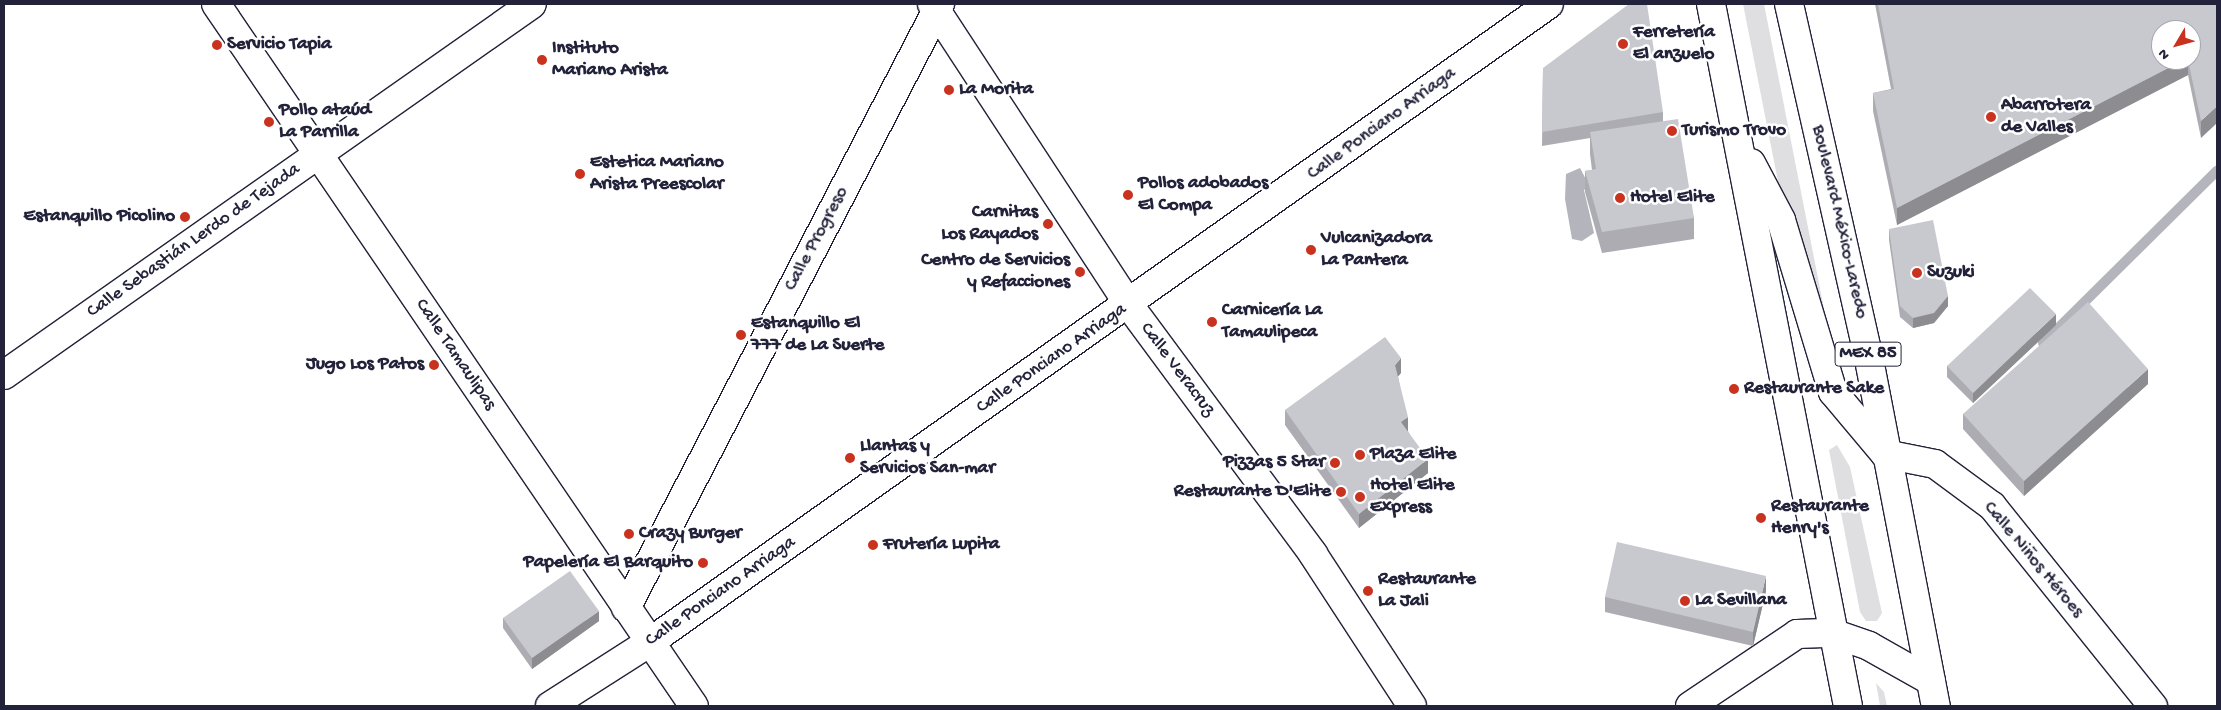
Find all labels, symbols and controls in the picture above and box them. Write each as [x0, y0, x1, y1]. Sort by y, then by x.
north arrow [2151, 20, 2201, 70]
place label: Ferretería El anzuelo [1633, 22, 1715, 66]
place label: Servicio Tapia [227, 34, 332, 56]
place label: Instituto Mariano Arista [552, 38, 668, 82]
marker: Ferretería El anzuelo [1617, 38, 1629, 50]
marker: Servicio Tapia [211, 39, 223, 51]
text: N [2155, 45, 2174, 62]
marker: Instituto Mariano Arista [536, 54, 548, 66]
street label: Calle Ponciano Arriaga [1303, 62, 1461, 186]
place label: La Morita [959, 79, 1033, 101]
marker: La Morita [943, 84, 955, 96]
place label: Abarrotera de Valles [2001, 95, 2091, 139]
place label: Pollo ataúd La Parrilla [279, 100, 371, 144]
marker: Abarrotera de Valles [1985, 111, 1997, 123]
marker: Pollo ataúd La Parrilla [263, 116, 275, 128]
place label: Turismo Trovo [1682, 120, 1786, 142]
street label: Boulevard México-Laredo [1806, 123, 1872, 321]
marker: Turismo Trovo [1666, 125, 1678, 137]
place label: Estetica Mariano Arista Preescolar [590, 152, 724, 196]
street label: Calle Sebastián Lerdo de Tejada [83, 159, 305, 323]
marker: Estetica Mariano Arista Preescolar [574, 168, 586, 180]
place label: Pollos adobados El Compa [1138, 173, 1268, 217]
street label: Calle Progreso [780, 183, 854, 295]
place label: Hotel Elite [1630, 187, 1715, 209]
marker: Pollos adobados El Compa [1122, 189, 1134, 201]
marker: Hotel Elite [1614, 192, 1626, 204]
place label: Carnitas Los Rayados [941, 202, 1038, 246]
place label: Estanquillo Picolino [24, 206, 175, 228]
marker: Estanquillo Picolino [179, 211, 191, 223]
marker: Carnitas Los Rayados [1042, 218, 1054, 230]
place label: Vulcanizadora La Pantera [1321, 228, 1432, 272]
marker: Vulcanizadora La Pantera [1305, 244, 1317, 256]
place label: Centro de Servicios y Refacciones [921, 250, 1070, 294]
place label: Suzuki [1927, 262, 1975, 284]
marker: Centro de Servicios y Refacciones [1074, 266, 1086, 278]
marker: Suzuki [1911, 267, 1923, 279]
street label: Calle Tamaulipas [409, 295, 501, 415]
street label: Calle Ponciano Arriaga [973, 299, 1131, 419]
place label: Carnicería La Tamaulipeca [1222, 300, 1322, 344]
place label: Estanquillo El 777 de La Suerte [751, 313, 884, 357]
marker: Carnicería La Tamaulipeca [1206, 316, 1218, 328]
street label: Calle Veracruz [1134, 319, 1220, 421]
marker: Estanquillo El 777 de La Suerte [735, 329, 747, 341]
road number: MEX 85 [1834, 338, 1902, 369]
place label: Jugo Los Patos [306, 354, 424, 376]
marker: Jugo Los Patos [428, 359, 440, 371]
place label: Restaurante Sake [1744, 378, 1884, 400]
marker: Restaurante Sake [1728, 383, 1740, 395]
place label: Llantas y Servicios San-mar [860, 436, 995, 480]
place label: Plaza Elite [1370, 444, 1456, 466]
marker: Plaza Elite [1354, 449, 1366, 461]
marker: Llantas y Servicios San-mar [844, 452, 856, 464]
place label: Pizzas 5 Star [1223, 452, 1325, 474]
marker: Pizzas 5 Star [1329, 457, 1341, 469]
place label: Hotel Elite Express [1370, 475, 1455, 519]
place label: Restaurante D'Elite [1174, 481, 1331, 503]
marker: Restaurante D'Elite [1335, 486, 1347, 498]
marker: Hotel Elite Express [1354, 491, 1366, 503]
place label: Restaurante Henry's [1771, 496, 1869, 540]
street label: Calle Niños Héroes [1978, 497, 2088, 623]
marker: Restaurante Henry's [1755, 512, 1767, 524]
place label: Crazy Burger [639, 523, 741, 545]
marker: Crazy Burger [623, 528, 635, 540]
street label: Calle Ponciano Arriaga [642, 532, 800, 652]
place label: Frutería Lupita [883, 534, 999, 556]
marker: Frutería Lupita [867, 539, 879, 551]
place label: Papelería El Barquito [523, 552, 693, 574]
marker: Papelería El Barquito [697, 557, 709, 569]
place label: Restaurante La Jali [1378, 569, 1476, 613]
marker: Restaurante La Jali [1362, 585, 1374, 597]
place label: La Sevillana [1695, 590, 1787, 612]
marker: La Sevillana [1679, 595, 1691, 607]

